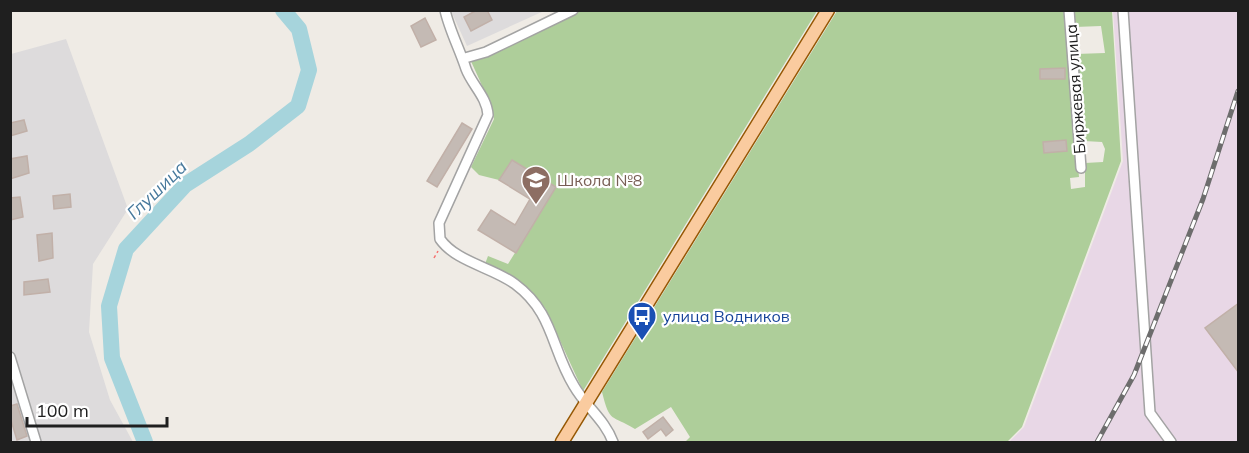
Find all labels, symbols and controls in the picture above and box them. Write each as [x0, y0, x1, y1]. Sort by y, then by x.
street label: Биржевая улица [1060, 23, 1090, 155]
water label: Глушица [122, 155, 192, 224]
school or university icon: Школа №8 [520, 164, 552, 206]
place label: Школа №8 [557, 170, 642, 190]
bus stop icon: улица Водников [626, 300, 658, 342]
place label: улица Водников [663, 306, 790, 326]
scale bar [27, 390, 166, 428]
text: 100 m [36, 399, 89, 422]

